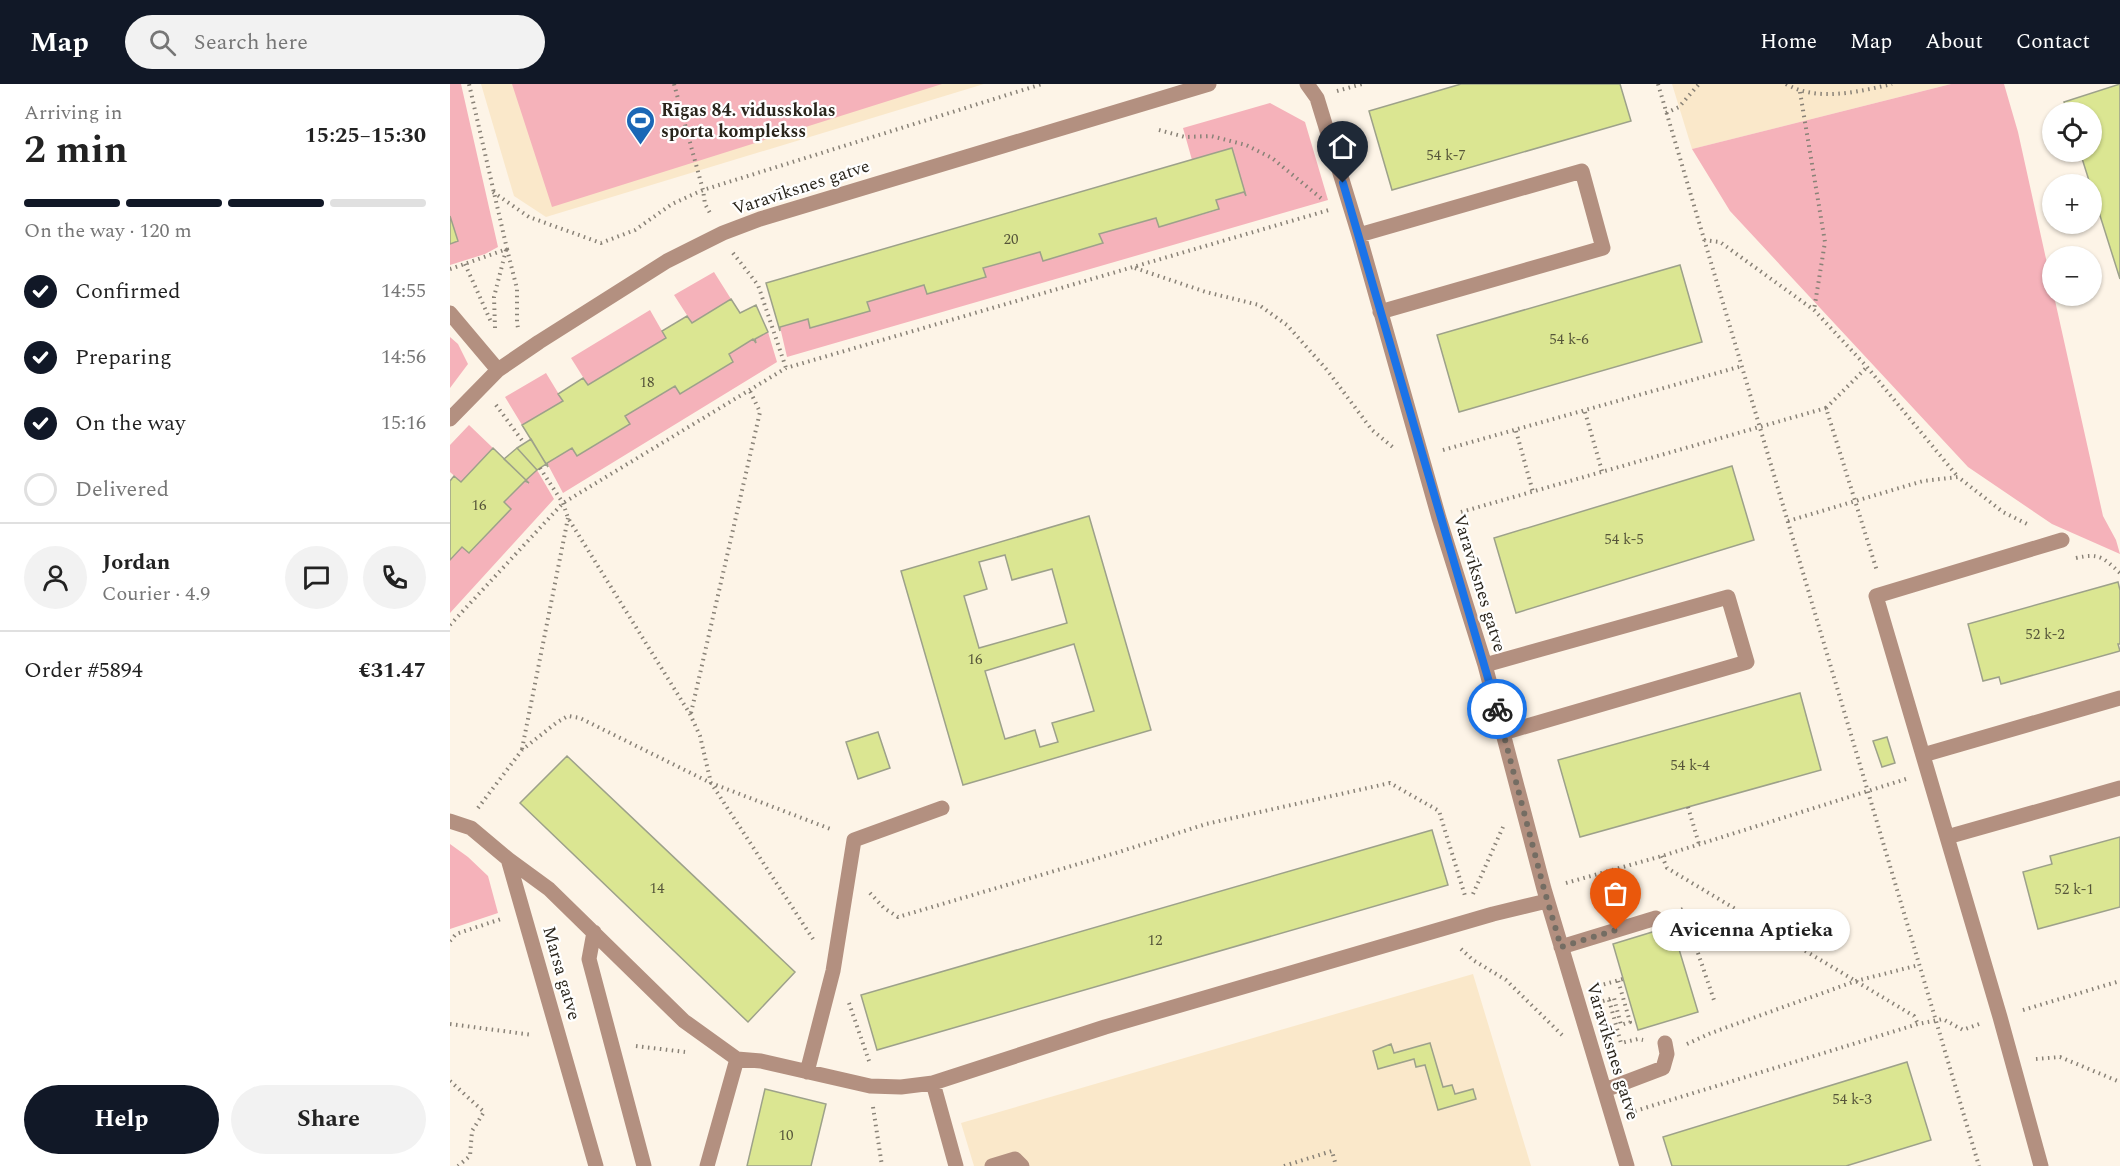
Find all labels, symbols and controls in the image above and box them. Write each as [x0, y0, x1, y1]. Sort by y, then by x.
search box [125, 15, 545, 69]
text: Map [30, 21, 89, 64]
icon: search [146, 26, 179, 59]
text: Search here [194, 26, 308, 59]
text: Home [1760, 26, 1817, 58]
text: Map [1850, 26, 1892, 58]
text: About [1925, 26, 1983, 58]
text: Contact [2016, 26, 2090, 58]
place label: Rīgas 84. vidusskolas sporta komplekss [661, 97, 836, 145]
text: Arriving in [24, 98, 122, 128]
map controls [2042, 102, 2102, 306]
button: locate [2042, 102, 2102, 162]
sports icon: Rīgas 84. vidusskolas sporta komplekss [624, 104, 656, 146]
text: 15:25–15:30 [304, 119, 426, 152]
text: 2 min [24, 121, 128, 180]
pin [1317, 121, 1368, 183]
icon: home [1326, 130, 1359, 163]
house number: 54 k-7 [1426, 144, 1466, 167]
street label: Varavīksnes gatve [729, 153, 873, 222]
button: + [2042, 174, 2102, 234]
text: On the way · 120 m [24, 216, 192, 246]
house number: 20 [1003, 228, 1019, 251]
button: − [2042, 246, 2102, 306]
icon: check [24, 275, 57, 308]
text: Confirmed [75, 275, 181, 308]
text: 14:55 [381, 276, 426, 306]
house number: 54 k-6 [1549, 328, 1589, 351]
icon: check [24, 341, 57, 374]
text: Preparing [75, 341, 172, 374]
text: 14:56 [381, 342, 426, 372]
house number: 18 [639, 371, 655, 394]
icon: check [24, 407, 57, 440]
text: On the way [75, 407, 186, 440]
text: 15:16 [381, 408, 426, 438]
text: Delivered [75, 473, 169, 506]
house number: 16 [471, 494, 487, 517]
street label: Varavīksnes gatve [1446, 511, 1513, 655]
house number: 54 k-5 [1604, 528, 1644, 551]
button: person [24, 546, 87, 609]
text: Jordan [102, 546, 170, 579]
button: chat [285, 546, 348, 609]
button: phone [363, 546, 426, 609]
text: Courier · 4.9 [102, 579, 210, 609]
house number: 52 k-2 [2025, 623, 2065, 646]
house number: 16 [967, 648, 983, 671]
text: Order #5894 [24, 654, 143, 687]
text: €31.47 [358, 654, 426, 687]
courier [1467, 679, 1527, 739]
icon: bike [1481, 693, 1514, 726]
house number: 54 k-4 [1670, 754, 1710, 777]
pin [1590, 868, 1641, 930]
house number: 14 [649, 877, 665, 900]
icon: bag [1599, 877, 1632, 910]
house number: 52 k-1 [2054, 878, 2094, 901]
callout: Avicenna Aptieka [1652, 909, 1850, 951]
text: Avicenna Aptieka [1669, 915, 1833, 945]
street label: Marsa gatve [535, 923, 588, 1023]
house number: 12 [1147, 929, 1163, 952]
street label: Varavīksnes gatve [1579, 979, 1646, 1123]
button: Help [24, 1085, 219, 1154]
button: Share [231, 1085, 426, 1154]
house number: 54 k-3 [1832, 1088, 1872, 1111]
house number: 10 [778, 1124, 794, 1147]

